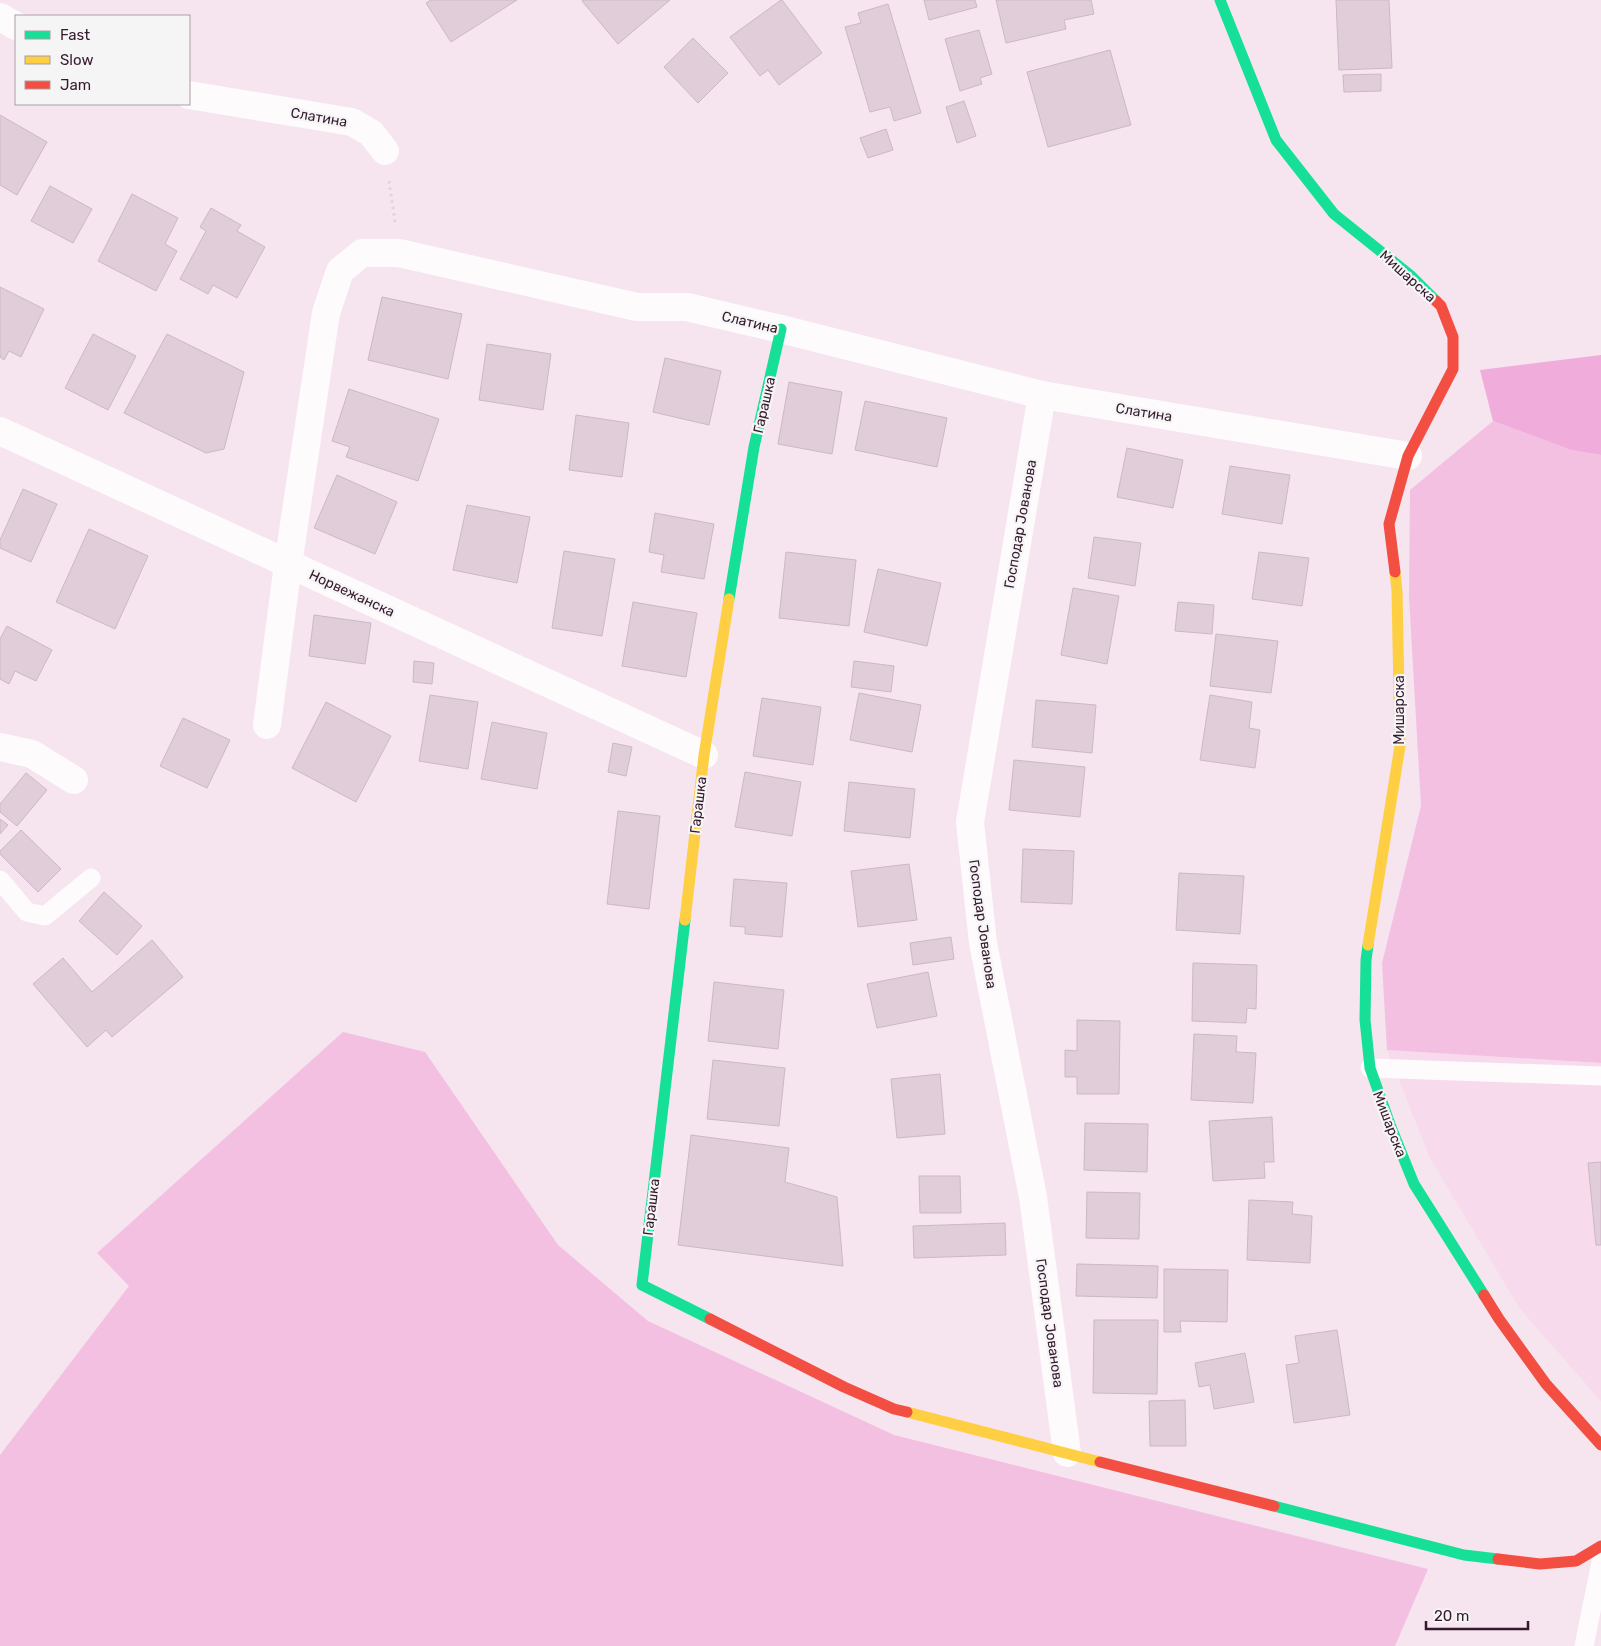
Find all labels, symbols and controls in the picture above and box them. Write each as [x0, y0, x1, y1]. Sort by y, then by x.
legend [15, 15, 190, 105]
text: Fast [60, 26, 90, 44]
text: Slow [60, 51, 93, 69]
text: Jam [60, 76, 91, 94]
street label: Слатина [289, 104, 349, 131]
street label: Мишарска [1376, 247, 1439, 306]
street label: Слатина [720, 308, 780, 337]
street label: Гарашка [750, 375, 779, 435]
street label: Слатина [1114, 400, 1173, 425]
street label: Господар Јованова [1001, 458, 1040, 590]
street label: Норвежанска [306, 566, 397, 621]
street label: Мишарска [1391, 675, 1408, 745]
street label: Гарашка [687, 776, 710, 835]
street label: Господар Јованова [965, 858, 1000, 990]
street label: Мишарска [1369, 1089, 1410, 1160]
street label: Гарашка [640, 1178, 663, 1237]
street label: Господар Јованова [1032, 1257, 1067, 1389]
scale bar [1426, 1598, 1528, 1630]
text: 20 m [1434, 1607, 1469, 1625]

